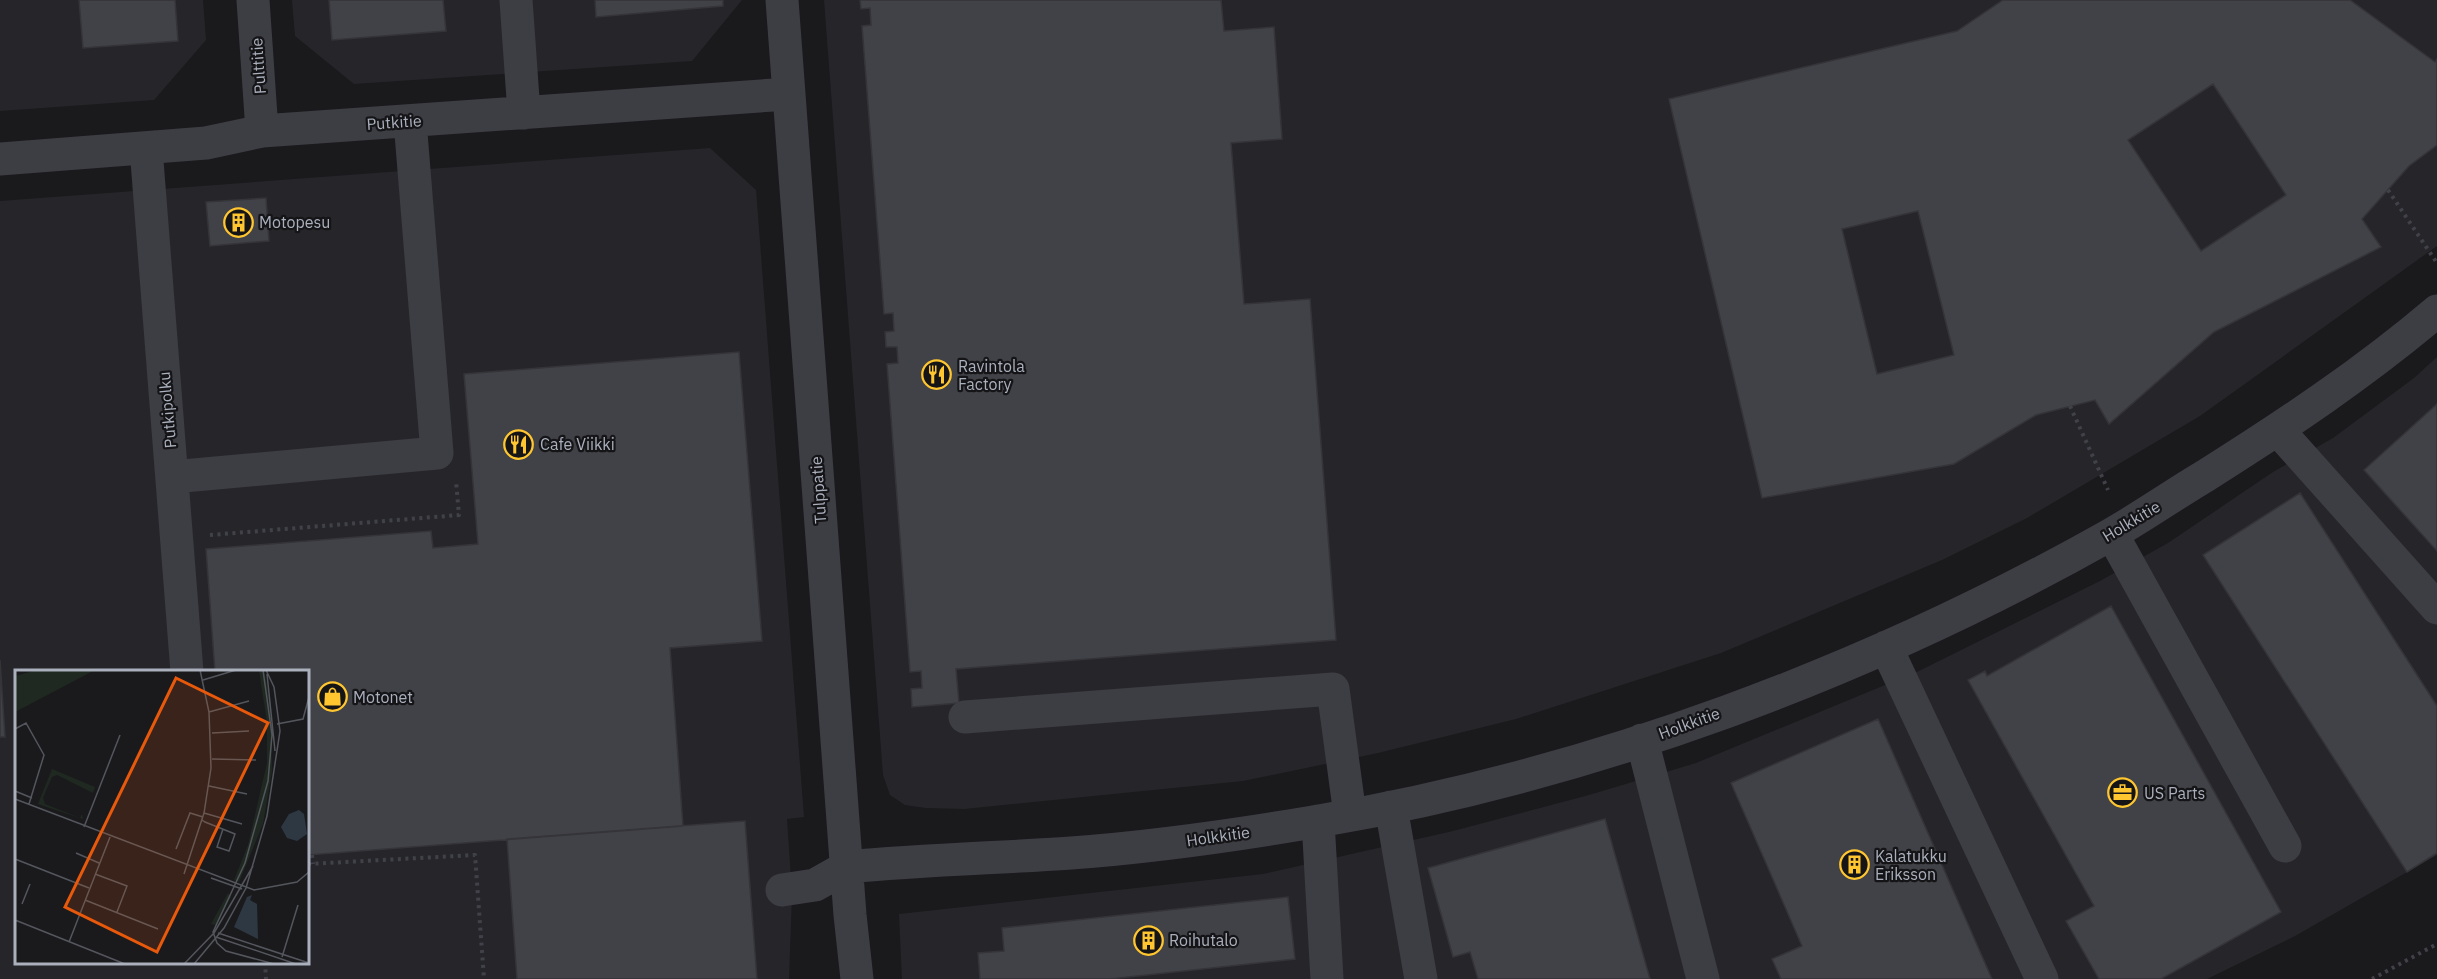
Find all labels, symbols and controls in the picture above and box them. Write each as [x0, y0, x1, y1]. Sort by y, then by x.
street label: Pulttitie [246, 37, 270, 95]
street label: Putkitie [366, 110, 422, 134]
building icon: Motopesu [222, 206, 254, 238]
place label: Motopesu [259, 212, 330, 232]
place label: Ravintola Factory [958, 356, 1025, 394]
restaurant icon: Ravintola Factory [921, 359, 953, 391]
street label: Putkipolku [154, 371, 180, 449]
restaurant icon: Cafe Viikki [503, 428, 535, 460]
place label: Cafe Viikki [540, 434, 615, 454]
street label: Tulppatie [806, 456, 830, 524]
street label: Holkkitie [2098, 496, 2164, 546]
inset map [15, 670, 309, 964]
shop icon: Motonet [316, 681, 348, 713]
place label: Motonet [353, 687, 413, 707]
street label: Holkkitie [1656, 703, 1723, 743]
office icon: US Parts [2107, 777, 2139, 809]
place label: US Parts [2144, 783, 2205, 803]
street label: Holkkitie [1185, 822, 1251, 850]
place label: Kalatukku Eriksson [1875, 846, 1947, 884]
building icon: Kalatukku Eriksson [1838, 849, 1870, 881]
building icon: Roihutalo [1132, 924, 1164, 956]
place label: Roihutalo [1169, 930, 1238, 950]

